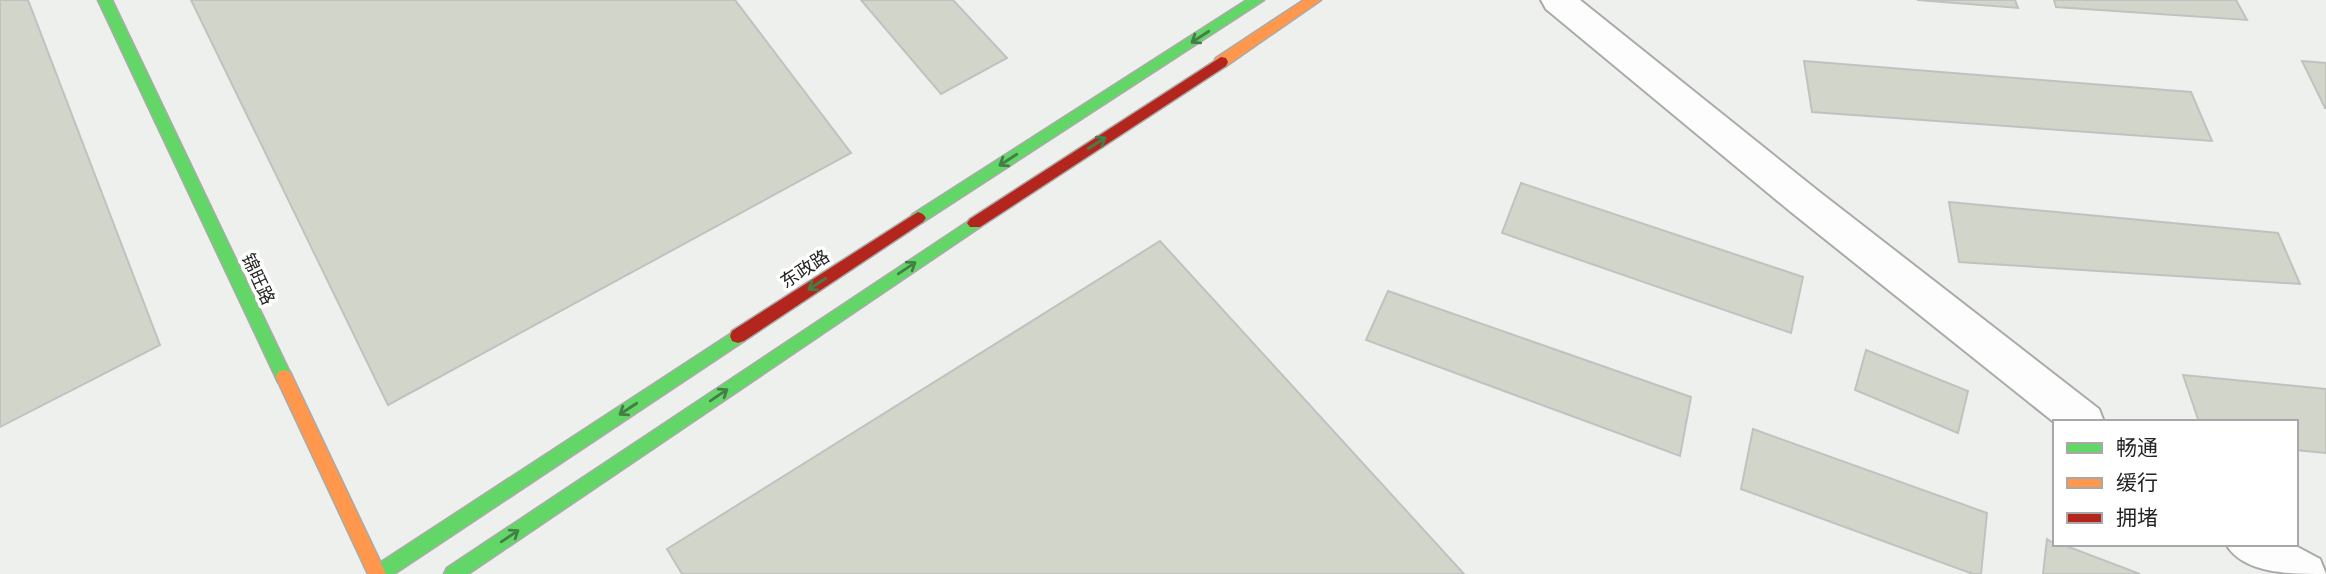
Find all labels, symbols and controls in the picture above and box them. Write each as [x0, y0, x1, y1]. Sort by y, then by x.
one-way arrow [1190, 30, 1210, 44]
one-way arrow [1087, 136, 1106, 150]
one-way arrow [999, 153, 1019, 167]
street label: 东政路 [776, 245, 833, 291]
street label: 锦旺路 [238, 250, 279, 307]
one-way arrow [897, 261, 917, 275]
one-way arrow [808, 277, 828, 291]
one-way arrow [708, 388, 728, 402]
one-way arrow [618, 402, 638, 416]
legend [2053, 420, 2298, 546]
text: 畅通 [2116, 435, 2158, 459]
text: 缓行 [2116, 470, 2158, 494]
text: 拥堵 [2116, 505, 2158, 529]
one-way arrow [499, 529, 519, 543]

